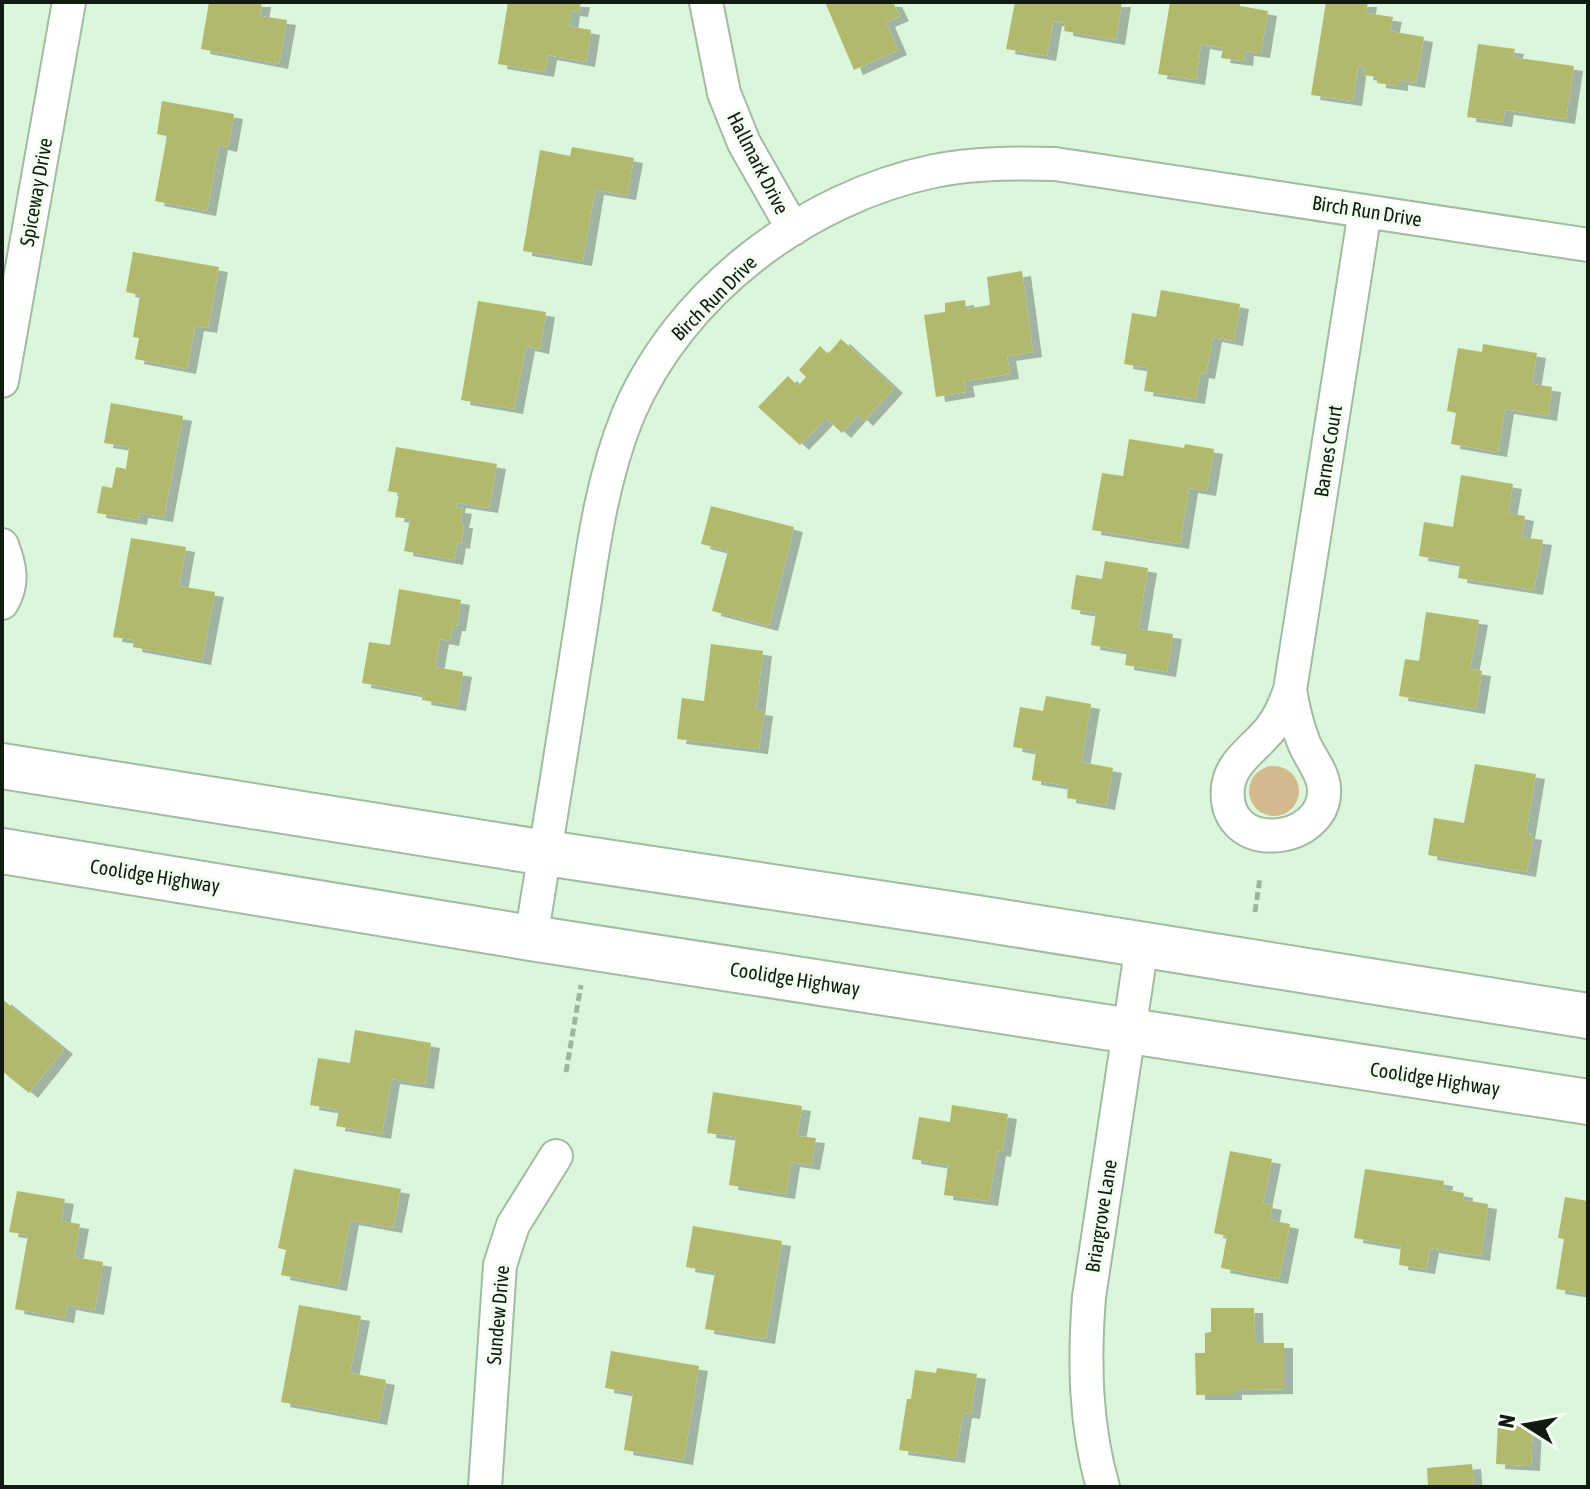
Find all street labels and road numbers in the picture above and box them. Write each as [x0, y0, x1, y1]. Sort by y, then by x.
street label: Hallmark Drive [723, 108, 794, 218]
street label: Spiceway Drive [15, 136, 56, 248]
street label: Birch Run Drive [1311, 190, 1424, 231]
street label: Birch Run Drive [666, 250, 761, 345]
street label: Barnes Court [1309, 403, 1346, 499]
street label: Coolidge Highway [89, 854, 222, 897]
street label: Coolidge Highway [729, 957, 862, 1000]
street label: Coolidge Highway [1369, 1057, 1502, 1100]
street label: Briargrove Lane [1080, 1158, 1121, 1274]
street label: Sundew Drive [482, 1264, 513, 1366]

